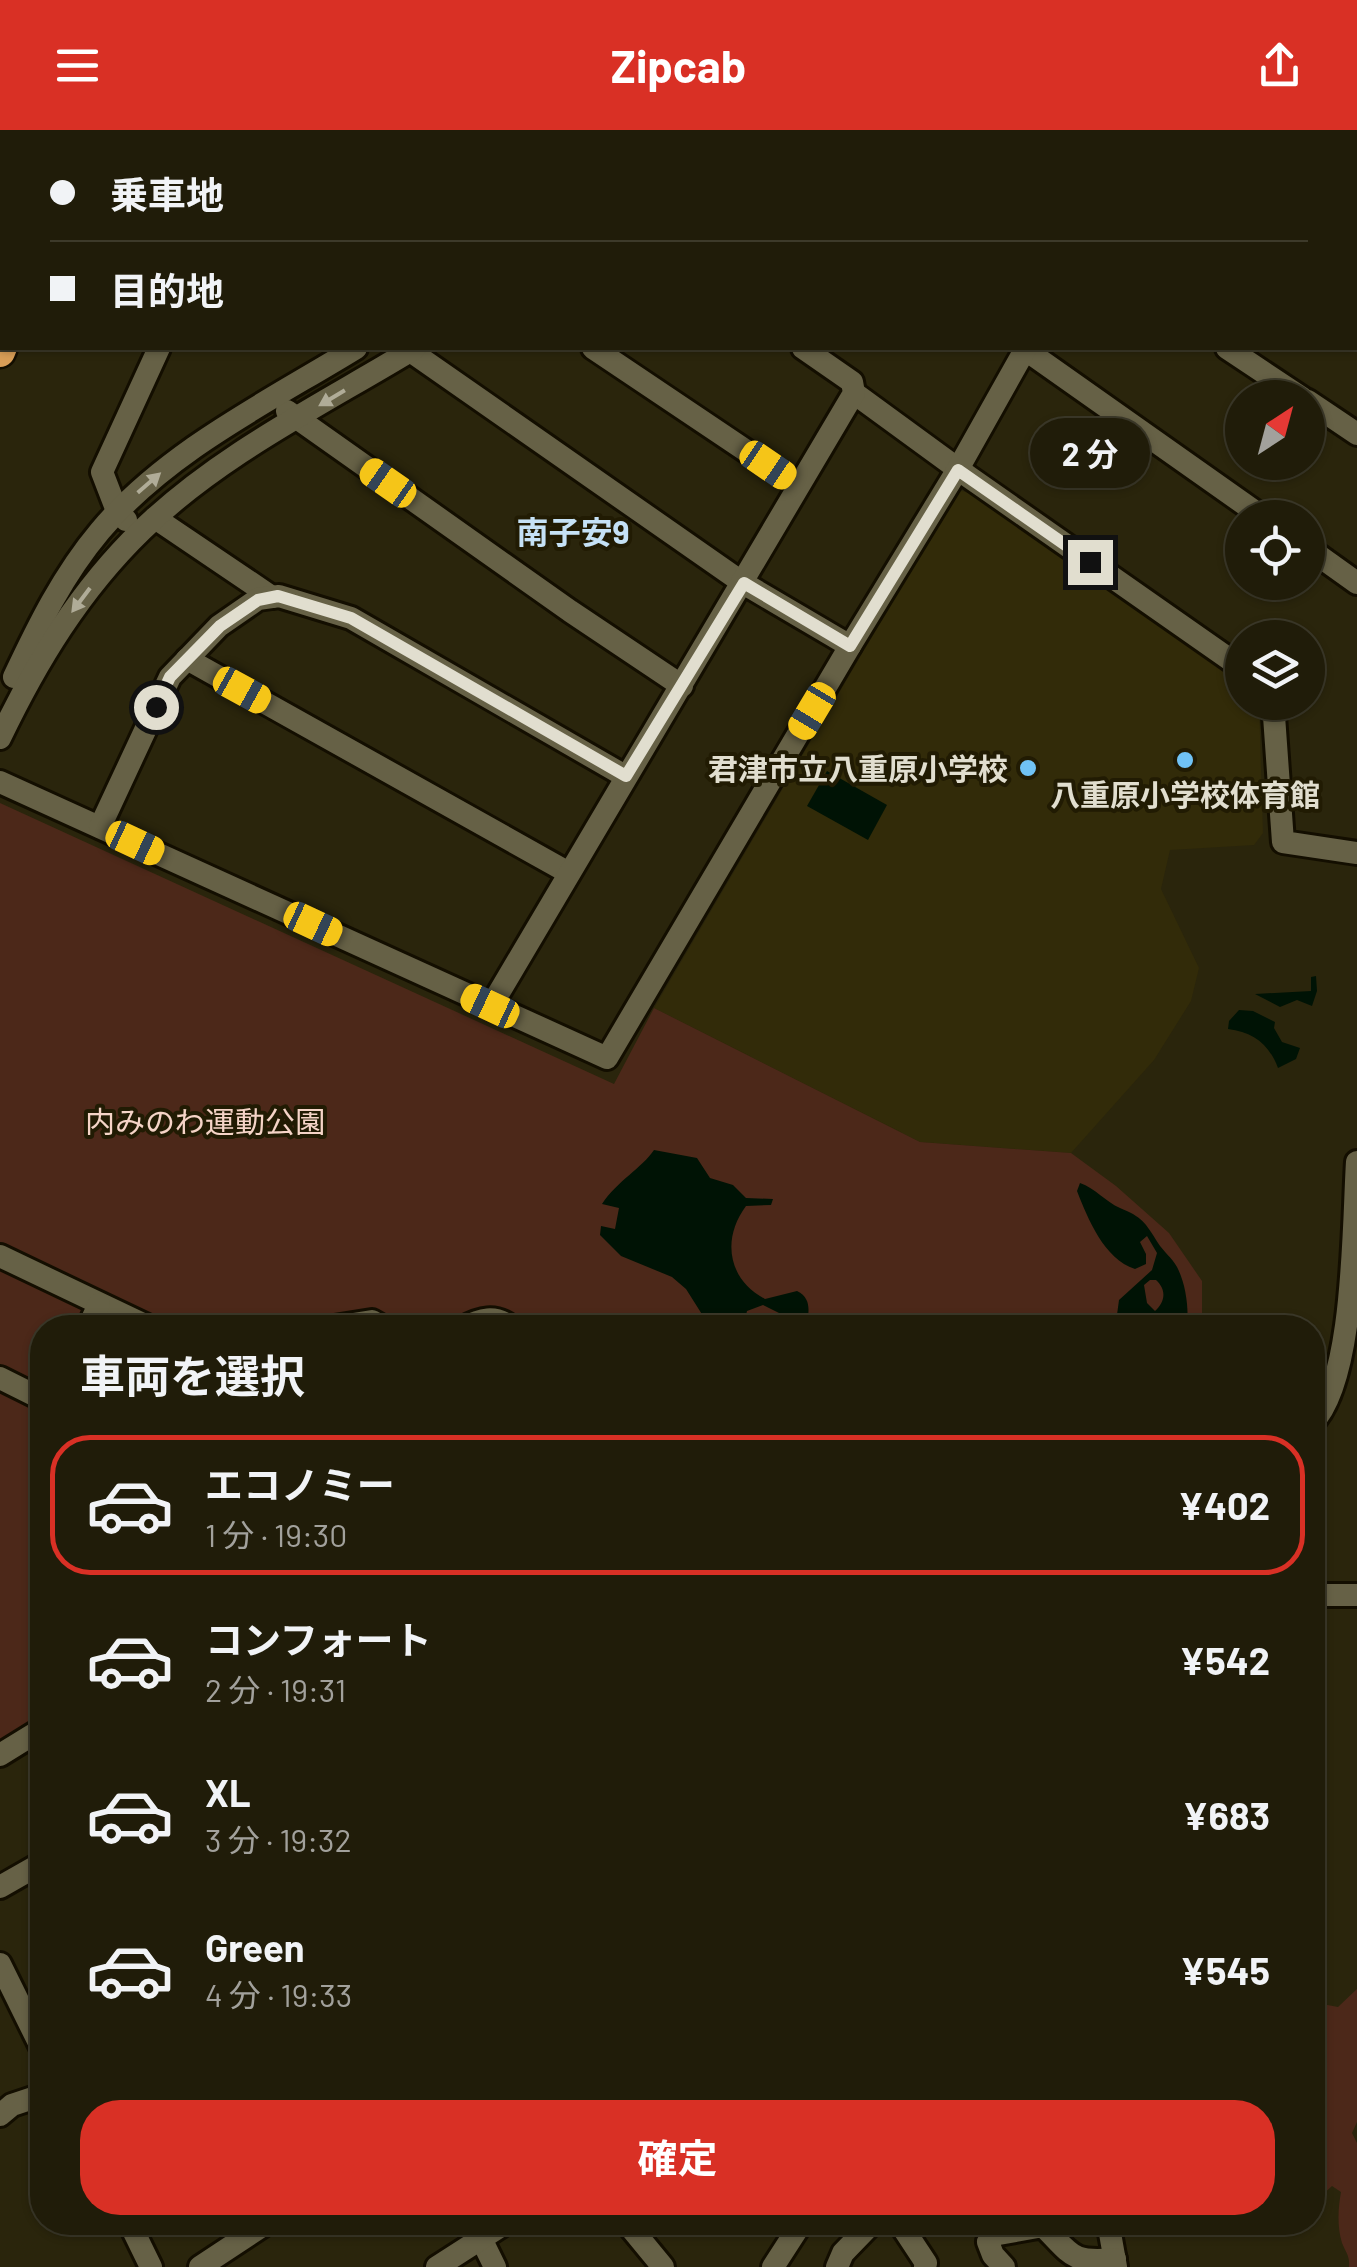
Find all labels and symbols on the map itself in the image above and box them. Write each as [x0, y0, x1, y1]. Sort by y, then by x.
north arrow [1225, 380, 1325, 480]
one-way arrow [318, 389, 346, 406]
callout: 2 分 [1030, 417, 1150, 487]
car [735, 436, 801, 494]
car [355, 454, 421, 512]
one-way arrow [137, 473, 162, 495]
district label: 南子安9 [517, 512, 630, 550]
route end [1068, 540, 1113, 585]
one-way arrow [72, 587, 92, 613]
car [208, 662, 276, 718]
car [784, 678, 840, 744]
route start [134, 685, 179, 730]
marker: 八重原小学校体育館 [1174, 749, 1196, 771]
place label: 君津市立八重原小学校 [708, 750, 1008, 786]
marker: 君津市立八重原小学校 [1017, 757, 1039, 779]
place label: 八重原小学校体育館 [1050, 776, 1320, 812]
car [101, 817, 169, 869]
car [279, 898, 347, 950]
car [456, 980, 524, 1032]
park label: 内みのわ運動公園 [85, 1103, 325, 1139]

